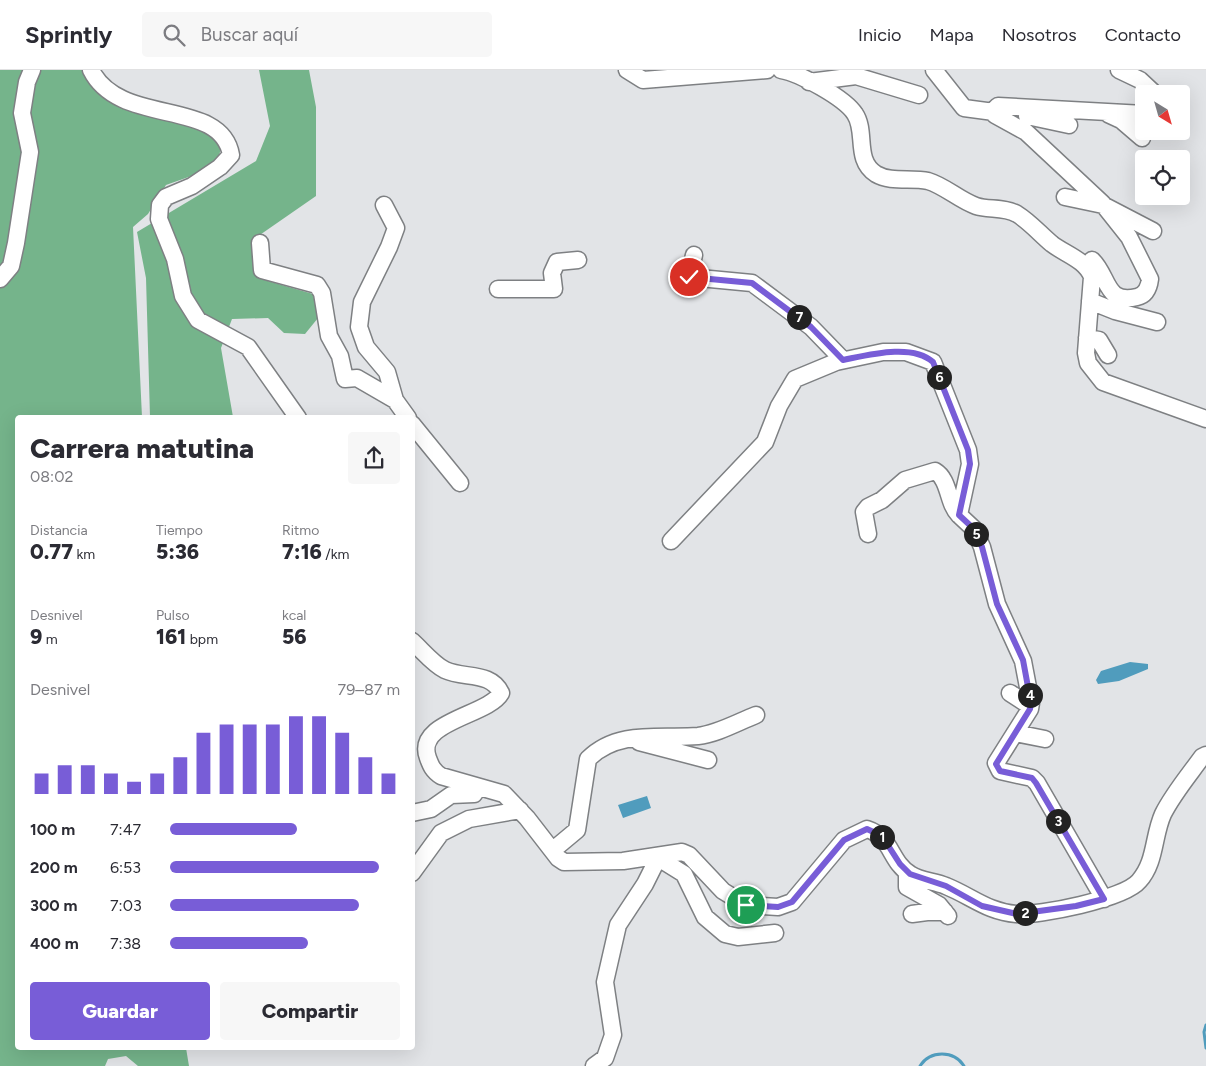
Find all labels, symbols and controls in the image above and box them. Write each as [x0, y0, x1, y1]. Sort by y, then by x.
search box [142, 12, 492, 57]
text: Sprintly [25, 20, 112, 49]
icon: search [160, 21, 188, 49]
text: Buscar aquí [200, 23, 298, 46]
text: Inicio [858, 24, 902, 46]
text: Mapa [930, 24, 974, 46]
text: Nosotros [1002, 24, 1077, 46]
text: Contacto [1105, 24, 1181, 46]
north arrow [1135, 85, 1190, 140]
map controls [1135, 85, 1190, 205]
button: locate [1135, 150, 1190, 205]
pin [668, 256, 710, 298]
icon: check [675, 263, 703, 291]
pin: 7 [786, 304, 812, 330]
text: 7 [796, 309, 803, 326]
pin: 6 [926, 364, 952, 390]
text: 6 [935, 369, 944, 386]
text: Carrera matutina [30, 431, 254, 465]
button: share [348, 432, 400, 484]
text: 08:02 [30, 467, 73, 486]
text: Distancia [30, 522, 88, 539]
text: Tiempo [156, 522, 203, 539]
text: Ritmo [282, 522, 319, 539]
pin: 5 [964, 522, 988, 546]
text: 5 [972, 526, 981, 543]
text: 0.77 [30, 539, 73, 564]
text: 5:36 [156, 539, 199, 564]
text: 7:16 [282, 539, 322, 564]
text: km [73, 546, 95, 563]
text: /km [322, 546, 350, 563]
text: Desnivel [30, 607, 83, 624]
text: Pulso [156, 607, 190, 624]
text: kcal [282, 607, 306, 624]
text: 9 [30, 624, 42, 649]
text: 161 [156, 624, 186, 649]
text: 56 [282, 624, 307, 649]
text: m [42, 631, 58, 648]
text: bpm [186, 631, 218, 648]
text: Desnivel [30, 680, 90, 699]
text: 79–87 m [338, 680, 400, 699]
pin: 4 [1018, 682, 1042, 708]
text: 4 [1026, 687, 1035, 704]
pin: 3 [1046, 808, 1070, 834]
text: 3 [1055, 813, 1062, 830]
text: 100 m [30, 820, 75, 839]
text: 7:47 [110, 820, 141, 839]
pin: 1 [870, 824, 894, 850]
text: 1 [880, 829, 885, 846]
text: 200 m [30, 858, 78, 877]
text: 6:53 [110, 858, 141, 877]
pin [725, 884, 767, 926]
icon: arrive [732, 891, 760, 919]
text: 300 m [30, 896, 77, 915]
text: 7:03 [110, 896, 142, 915]
pin: 2 [1012, 900, 1038, 926]
text: 2 [1021, 905, 1030, 922]
text: 400 m [30, 934, 79, 953]
text: 7:38 [110, 934, 141, 953]
button: Guardar [30, 982, 210, 1040]
button: Compartir [220, 982, 400, 1040]

